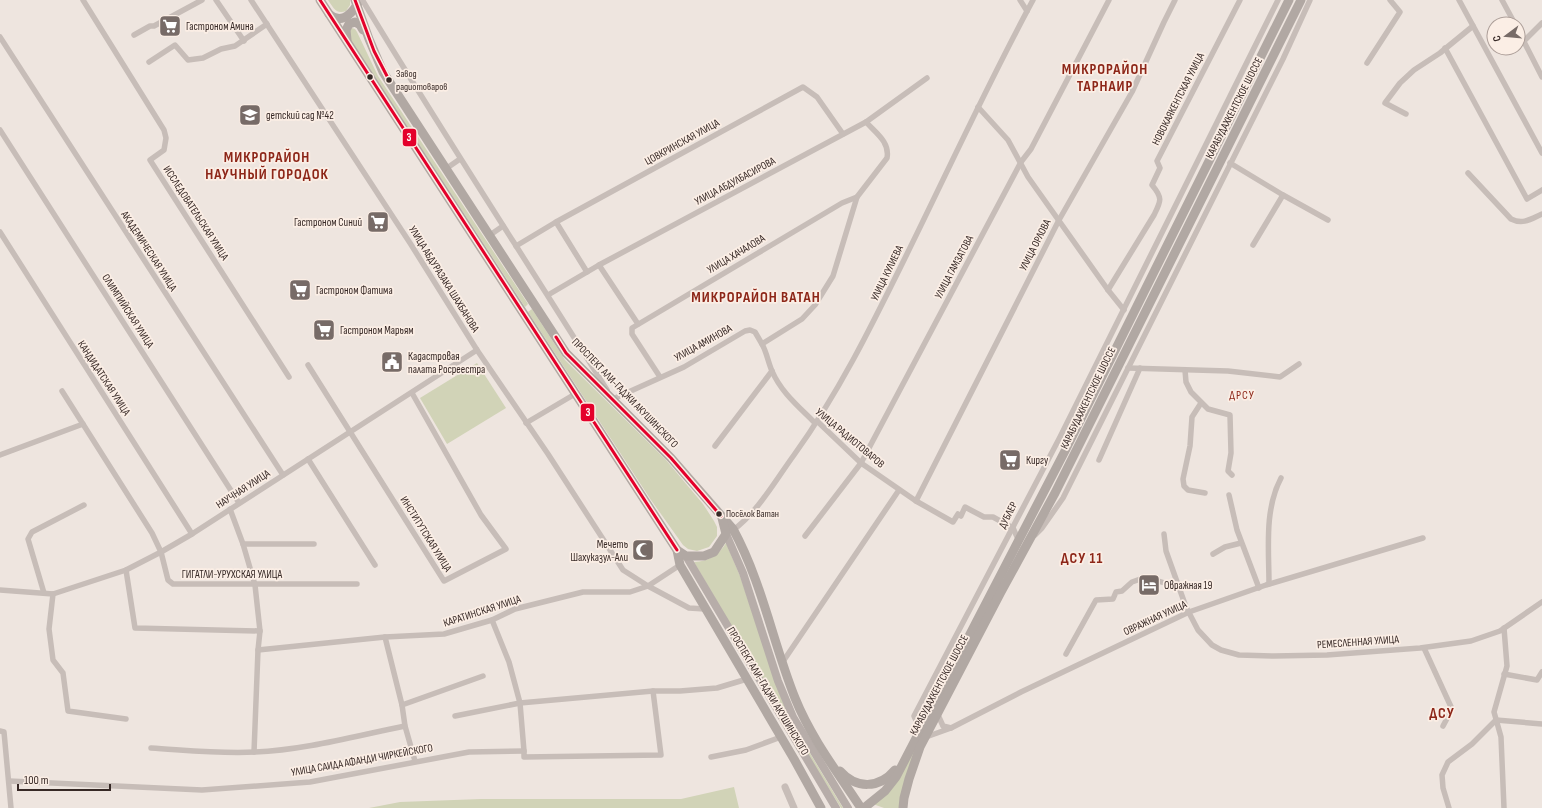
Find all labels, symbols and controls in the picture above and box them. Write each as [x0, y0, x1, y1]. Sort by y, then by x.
supermarket icon: Гастроном Амина [157, 13, 183, 39]
north arrow [1486, 16, 1526, 56]
place label: Гастроном Амина [186, 20, 254, 33]
text: С [1490, 34, 1504, 43]
street label: НОВОКАЯКЕНТСКАЯ УЛИЦА [1149, 50, 1207, 147]
street label: КАРАБУДАХКЕНТСКОЕ ШОССЕ [1203, 55, 1265, 161]
district label: МИКРОРАЙОН ТАРНАИР [1062, 60, 1148, 96]
place label: Завод радиотоваров [396, 68, 447, 93]
unlabelled marker [365, 72, 375, 82]
marker: Завод радиотоваров [384, 75, 394, 85]
school or university icon: детский сад №42 [237, 102, 263, 128]
place label: детский сад №42 [266, 109, 334, 122]
street label: ЦОВКРИНСКАЯ УЛИЦА [642, 116, 722, 168]
line badge: 3 [402, 128, 417, 147]
text: 3 [407, 131, 412, 144]
district label: МИКРОРАЙОН НАУЧНЫЙ ГОРОДОК [205, 148, 329, 184]
street label: УЛИЦА АБДУЛБАСИРОВА [692, 154, 778, 208]
street label: ИССЛЕДОВАТЕЛЬСКАЯ УЛИЦА [161, 163, 232, 263]
street label: АКАДЕМИЧЕСКАЯ УЛИЦА [118, 208, 180, 294]
supermarket icon: Гастроном Синий [365, 209, 391, 235]
place label: Гастроном Синий [294, 216, 362, 229]
street label: УЛИЦА ОРЛОВА [1017, 217, 1054, 273]
street label: УЛИЦА АБДУРАЗАКА ШАХБАНОВА [406, 224, 482, 335]
street label: УЛИЦА ХАЧАЛОВА [705, 231, 768, 276]
street label: УЛИЦА ГАМЗАТОВА [932, 233, 976, 301]
street label: УЛИЦА КУЛИЕВА [868, 243, 906, 303]
street label: ОЛИМПИЙСКАЯ УЛИЦА [99, 271, 158, 351]
supermarket icon: Гастроном Фатима [287, 277, 313, 303]
place label: Гастроном Фатима [316, 284, 393, 297]
district label: МИКРОРАЙОН ВАТАН [691, 288, 821, 307]
supermarket icon: Гастроном Марьям [311, 317, 337, 343]
street label: УЛИЦА АМИНОВА [672, 322, 734, 364]
place label: Гастроном Марьям [340, 324, 414, 337]
street label: ПРОСПЕКТ АЛИ-ГАДЖИ АКУШИНСКОГО [569, 335, 681, 451]
street label: КАНДИДАТСКАЯ УЛИЦА [75, 338, 133, 418]
street label: КАРАБУДАХКЕНТСКОЕ ШОССЕ [1058, 345, 1118, 451]
public building icon: Кадастровая палата Росреестра [379, 349, 405, 375]
place label: Кадастровая палата Росреестра [408, 350, 485, 376]
district label: ДРСУ [1229, 388, 1255, 403]
line badge: 3 [580, 403, 595, 422]
street label: УЛИЦА РАДИОТОВАРОВ [813, 405, 887, 471]
text: 3 [586, 406, 591, 419]
supermarket icon: Киргу [997, 447, 1023, 473]
place label: Киргу [1026, 454, 1049, 467]
street label: НАУЧНАЯ УЛИЦА [214, 467, 273, 511]
street label: ИНСТИТУТСКАЯ УЛИЦА [398, 494, 455, 574]
street label: ДУБЛЕР [996, 499, 1020, 531]
place label: Посёлок Ватан [726, 508, 779, 520]
marker: Посёлок Ватан [714, 509, 724, 519]
mosque icon: Мечеть Шахуказул-Али [630, 537, 656, 563]
place label: Мечеть Шахуказул-Али [570, 538, 628, 564]
district label: ДСУ 11 [1061, 549, 1103, 568]
street label: ГИГАТЛИ-УРУХСКАЯ УЛИЦА [182, 568, 282, 581]
hotel icon: Овражная 19 [1136, 572, 1162, 598]
place label: Овражная 19 [1164, 579, 1212, 592]
street label: КАРАТИНСКАЯ УЛИЦА [442, 592, 523, 630]
street label: ОВРАЖНАЯ УЛИЦА [1121, 598, 1189, 638]
street label: ПРОСПЕКТ АЛИ-ГАДЖИ АКУШИНСКОГО [724, 624, 812, 758]
street label: КАРАБУДАХКЕНТСКОЕ ШОССЕ [907, 633, 971, 737]
street label: РЕМЕСЛЕННАЯ УЛИЦА [1317, 633, 1400, 651]
district label: ДСУ [1429, 704, 1455, 723]
street label: УЛИЦА САИДА АФАНДИ ЧИРКЕЙСКОГО [290, 740, 434, 779]
scale bar [18, 766, 110, 792]
text: 100 m [24, 773, 49, 788]

